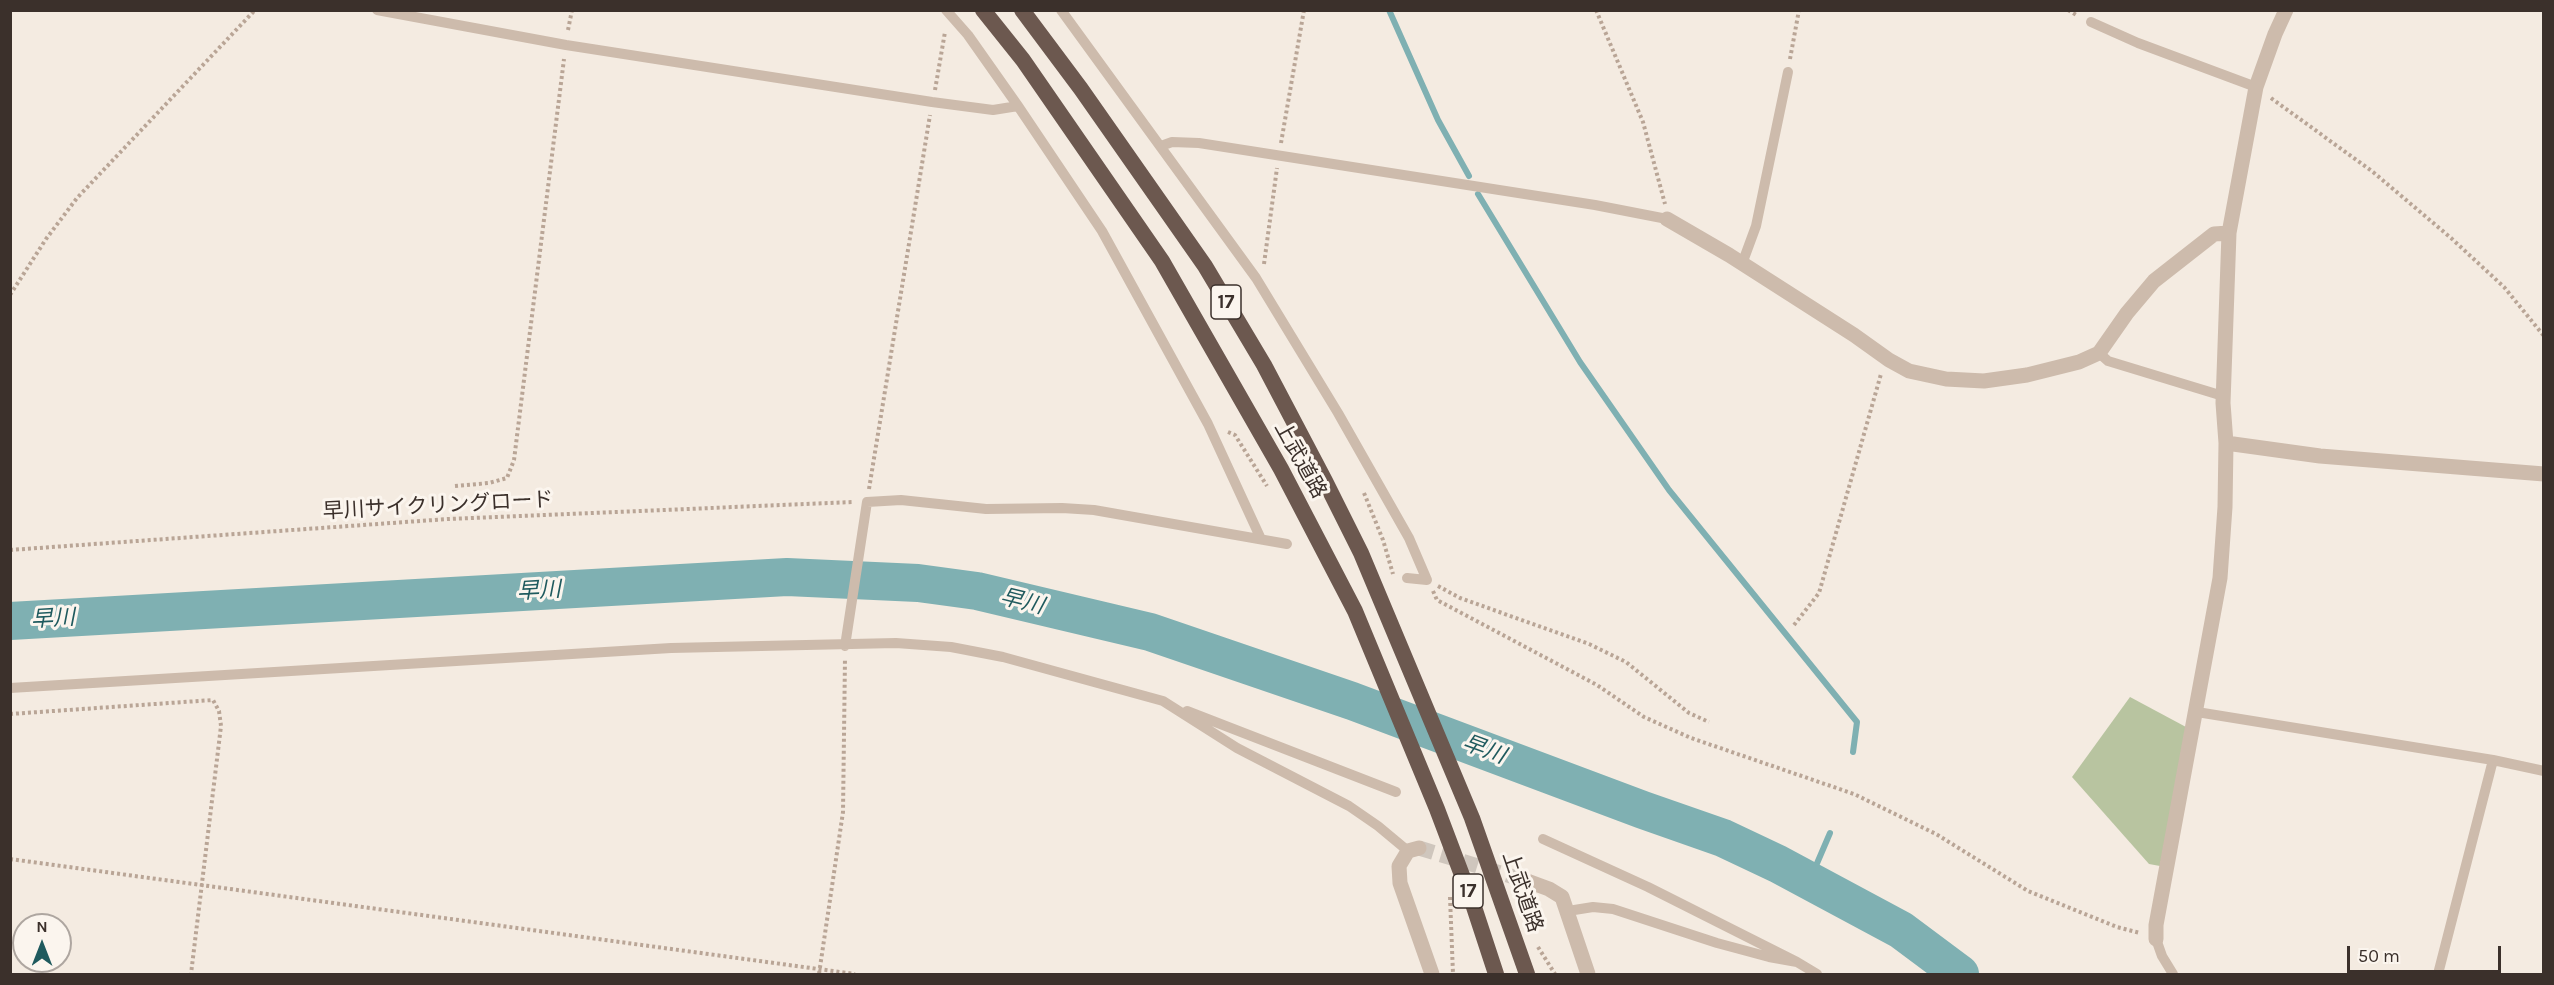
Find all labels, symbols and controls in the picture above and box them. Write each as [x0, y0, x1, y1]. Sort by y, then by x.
road number: 17 [1211, 285, 1241, 319]
street label: 上武道路 [1269, 417, 1331, 503]
street label: 早川サイクリングロード [322, 487, 554, 525]
water label: 早川 [516, 577, 562, 605]
water label: 早川 [997, 584, 1047, 620]
water label: 早川 [30, 605, 76, 633]
water label: 早川 [1459, 730, 1509, 770]
street label: 上武道路 [1496, 848, 1548, 936]
road number: 17 [1453, 874, 1483, 908]
north arrow [12, 913, 72, 973]
text: N [36, 917, 48, 936]
scale bar [2350, 934, 2504, 972]
text: 50 m [2358, 945, 2400, 967]

